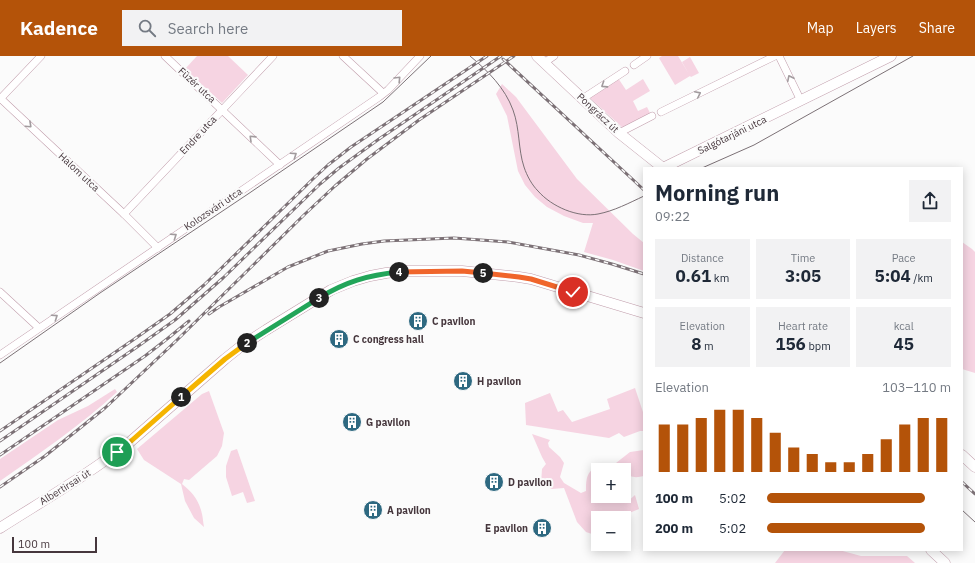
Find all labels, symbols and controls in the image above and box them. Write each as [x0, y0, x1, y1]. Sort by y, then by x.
search box [122, 10, 402, 46]
text: Kadence [20, 16, 98, 40]
icon: search [136, 17, 158, 39]
text: Search here [168, 19, 248, 38]
text: Map [807, 19, 834, 37]
text: Layers [856, 19, 897, 37]
text: Share [919, 19, 955, 37]
street label: Füzér utca [176, 64, 219, 106]
one-way arrow [787, 75, 795, 83]
one-way arrow [394, 76, 401, 84]
one-way arrow [601, 80, 608, 88]
street label: Pongrácz út [574, 90, 622, 136]
one-way arrow [693, 91, 701, 99]
street label: Endre utca [177, 112, 220, 157]
street label: Salgótarjáni utca [695, 112, 769, 157]
one-way arrow [24, 120, 32, 128]
one-way arrow [249, 135, 257, 142]
street label: Halom utca [56, 150, 103, 195]
one-way arrow [290, 152, 297, 160]
text: Morning run [655, 178, 779, 207]
button: share [909, 180, 951, 222]
street label: Kolozsvári utca [181, 184, 245, 233]
text: 09:22 [655, 208, 690, 225]
one-way arrow [170, 233, 177, 240]
text: Distance [681, 251, 724, 265]
text: Time [791, 251, 815, 265]
text: Pace [892, 251, 916, 265]
pin: 4 [389, 262, 409, 282]
pin: 5 [473, 263, 493, 283]
text: 4 [396, 265, 402, 279]
text: 0.61 [675, 265, 711, 287]
text: 3:05 [785, 265, 821, 287]
text: 5:04 [874, 265, 911, 287]
text: 5 [480, 266, 486, 280]
text: km [711, 271, 729, 285]
text: /km [911, 271, 933, 285]
pin [556, 275, 590, 309]
icon: check [562, 281, 584, 303]
pin: 3 [309, 288, 329, 308]
text: 3 [316, 291, 322, 305]
building icon: C pavilon [407, 310, 429, 332]
one-way arrow [51, 314, 58, 322]
place label: C pavilon [432, 315, 475, 328]
text: Elevation [680, 319, 725, 333]
text: Heart rate [778, 319, 828, 333]
text: kcal [894, 319, 914, 333]
building icon: C congress hall [328, 328, 350, 350]
pin: 2 [237, 333, 257, 353]
place label: C congress hall [353, 333, 424, 346]
text: 8 [691, 333, 701, 355]
text: 156 [775, 333, 806, 355]
text: 45 [893, 333, 914, 355]
text: 2 [244, 336, 250, 350]
text: m [701, 339, 714, 353]
text: bpm [806, 339, 831, 353]
building icon: H pavilon [452, 370, 474, 392]
place label: H pavilon [477, 375, 521, 388]
text: Elevation [655, 379, 709, 396]
text: 103–110 m [882, 379, 951, 396]
pin: 1 [171, 387, 191, 407]
text: 1 [178, 390, 184, 404]
building icon: G pavilon [341, 411, 363, 433]
place label: G pavilon [366, 416, 410, 429]
pin [100, 435, 134, 469]
icon: arrive [106, 441, 128, 463]
map controls [591, 463, 631, 551]
button: + [591, 463, 631, 503]
street label: Albertirsai út [37, 466, 93, 508]
building icon: D pavilon [483, 471, 505, 493]
place label: D pavilon [508, 476, 552, 489]
text: 100 m [655, 490, 693, 507]
text: 5:02 [719, 490, 746, 507]
building icon: A pavilon [362, 499, 384, 521]
place label: A pavilon [387, 504, 431, 517]
button: − [591, 511, 631, 551]
building icon: E pavilon [531, 517, 553, 539]
text: 200 m [655, 520, 693, 537]
text: 5:02 [719, 520, 746, 537]
place label: E pavilon [485, 522, 528, 535]
scale bar [12, 535, 97, 554]
text: 100 m [18, 537, 50, 551]

